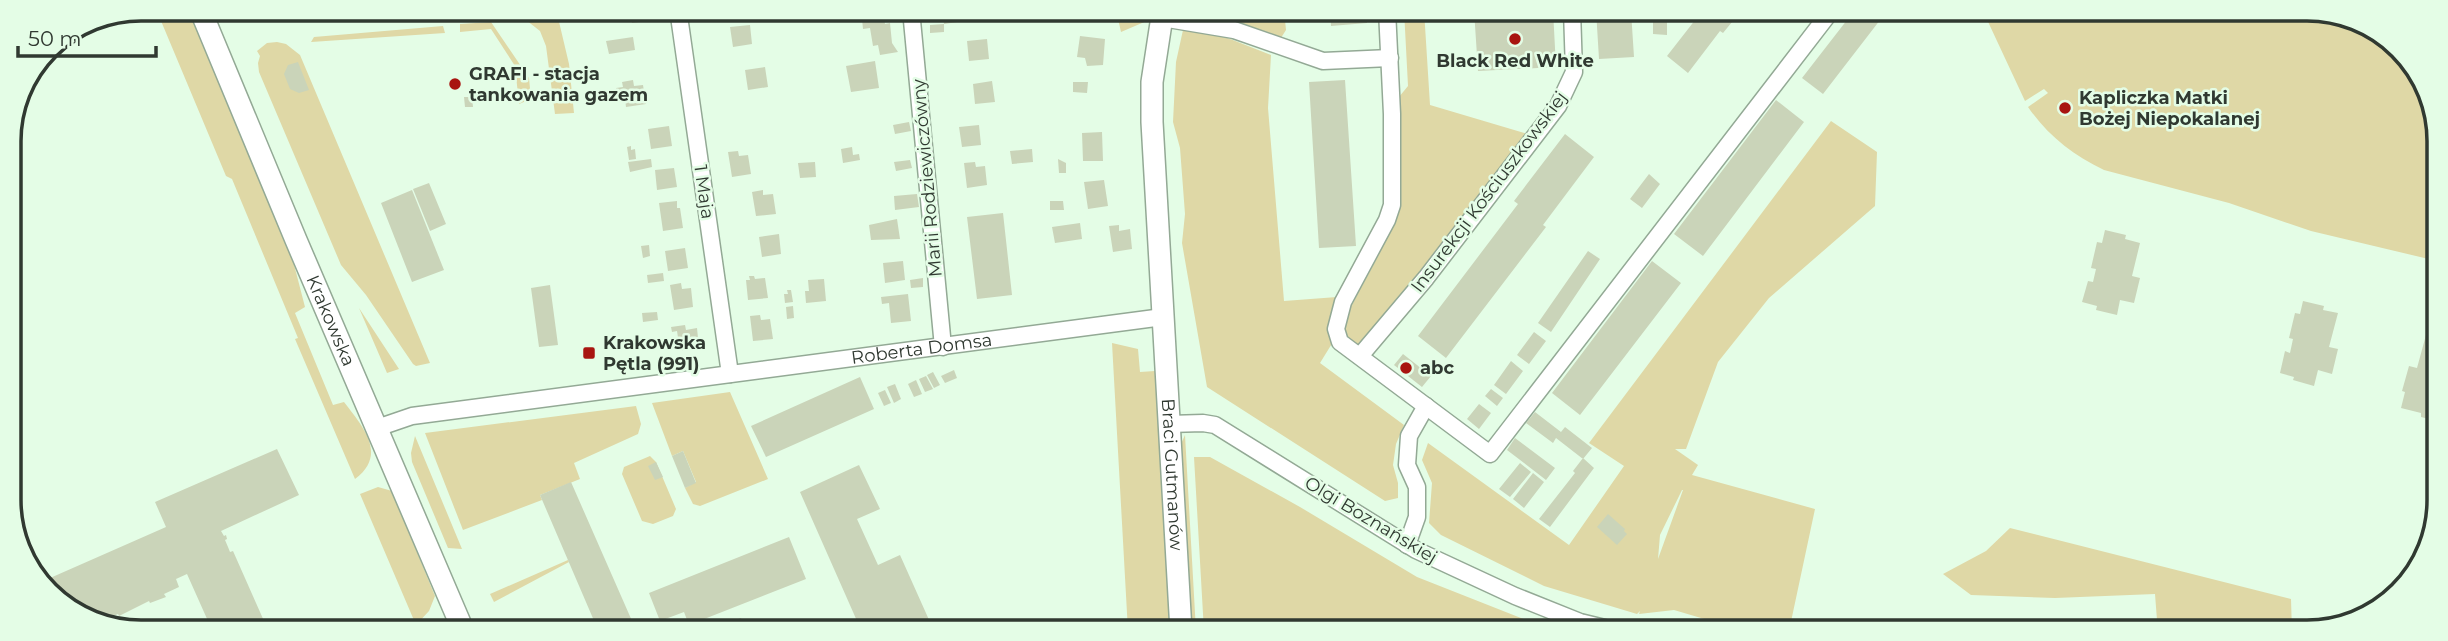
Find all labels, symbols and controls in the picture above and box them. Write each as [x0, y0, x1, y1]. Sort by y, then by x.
scale bar [18, 14, 156, 58]
text: 50 m [28, 26, 82, 51]
marker: Black Red White [1507, 31, 1523, 47]
place label: Black Red White [1436, 50, 1594, 72]
place label: GRAFI - stacja tankowania gazem [469, 63, 648, 106]
marker: GRAFI - stacja tankowania gazem [447, 76, 463, 92]
street label: Marii Rodziewiczówny [907, 78, 947, 278]
street label: Insurekcji Kościuszkowskiej [1406, 87, 1572, 297]
place label: Kapliczka Matki Bożej Niepokalanej [2079, 87, 2260, 130]
marker: Kapliczka Matki Bożej Niepokalanej [2057, 100, 2073, 116]
street label: 1 Maja [689, 163, 719, 221]
street label: Krakowska [301, 272, 360, 370]
street label: Roberta Domsa [850, 329, 993, 369]
place label: Krakowska Pętla (991) [603, 332, 706, 375]
marker: Krakowska Pętla (991) [581, 345, 597, 361]
place label: abc [1420, 357, 1455, 379]
marker: abc [1398, 360, 1414, 376]
street label: Braci Gutmanów [1157, 398, 1187, 551]
street label: Olgi Boznańskiej [1301, 472, 1441, 568]

